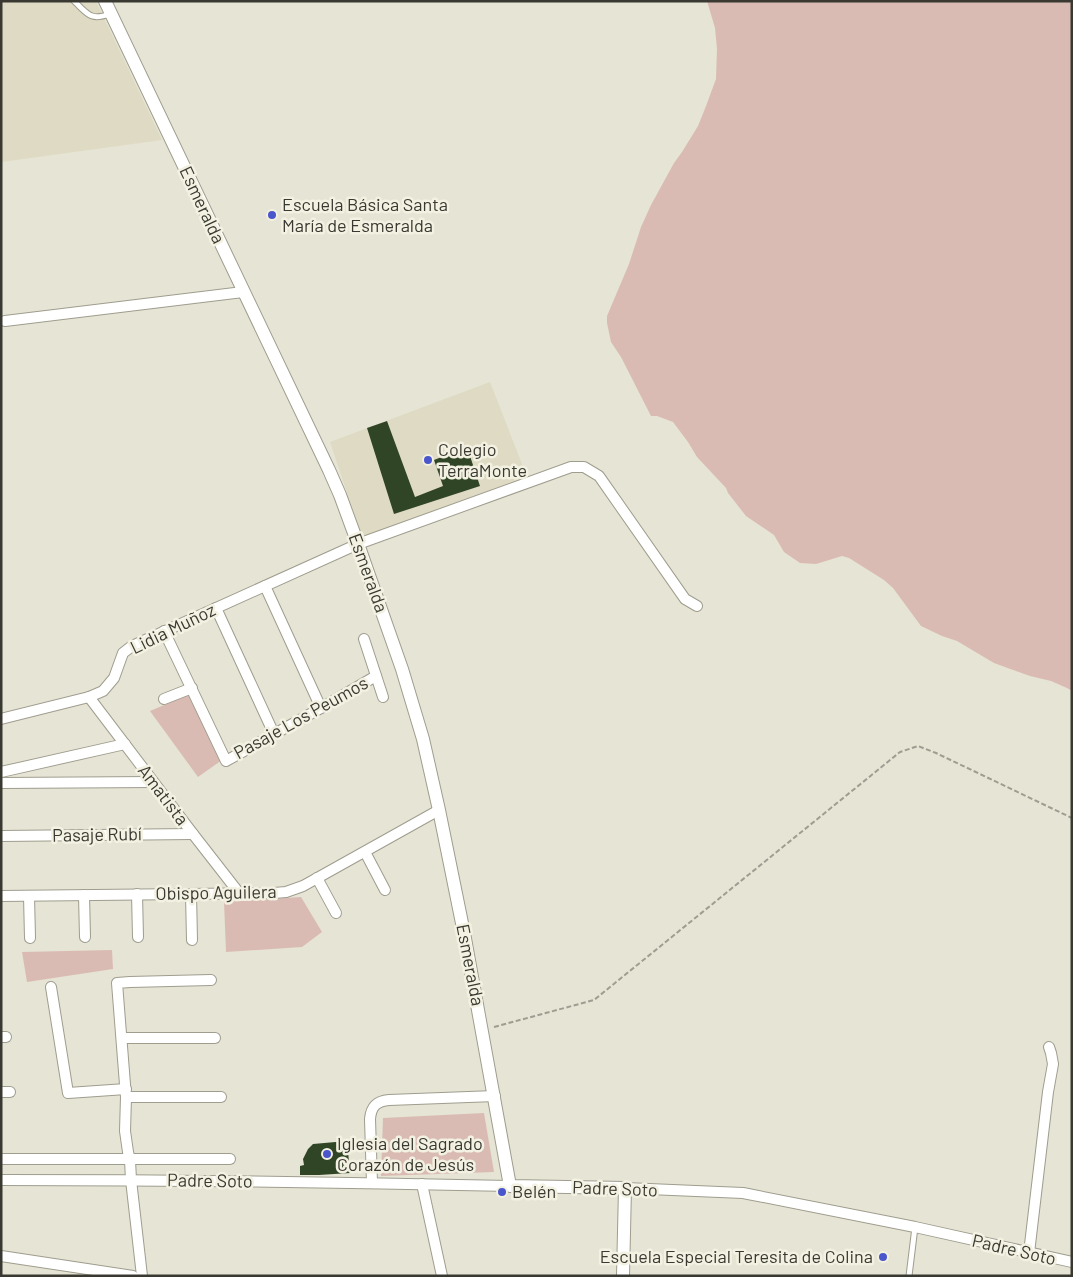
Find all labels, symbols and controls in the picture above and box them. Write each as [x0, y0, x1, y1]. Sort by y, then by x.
street label: Esmeralda [175, 162, 230, 247]
place label: Escuela Básica Santa María de Esmeralda [282, 193, 448, 236]
marker: Escuela Básica Santa María de Esmeralda [266, 209, 278, 221]
place label: Colegio TerraMonte [438, 438, 527, 481]
marker: Colegio TerraMonte [422, 454, 434, 466]
street label: Esmeralda [344, 530, 393, 615]
street label: Lidia Muñoz [126, 598, 219, 658]
street label: Pasaje Los Peumos [229, 671, 372, 763]
street label: Amatista [134, 760, 194, 829]
street label: Pasaje Rubí [52, 822, 142, 846]
street label: Obispo Aguilera [155, 880, 277, 904]
street label: Esmeralda [452, 922, 490, 1008]
place label: Iglesia del Sagrado Corazón de Jesús [337, 1132, 483, 1175]
marker: Iglesia del Sagrado Corazón de Jesús [321, 1148, 333, 1160]
street label: Padre Soto [167, 1168, 253, 1192]
street label: Padre Soto [572, 1176, 658, 1200]
place label: Belén [512, 1180, 556, 1202]
marker: Belén [496, 1186, 508, 1198]
street label: Padre Soto [970, 1229, 1058, 1269]
place label: Escuela Especial Teresita de Colina [600, 1245, 873, 1267]
marker: Escuela Especial Teresita de Colina [877, 1251, 889, 1263]

